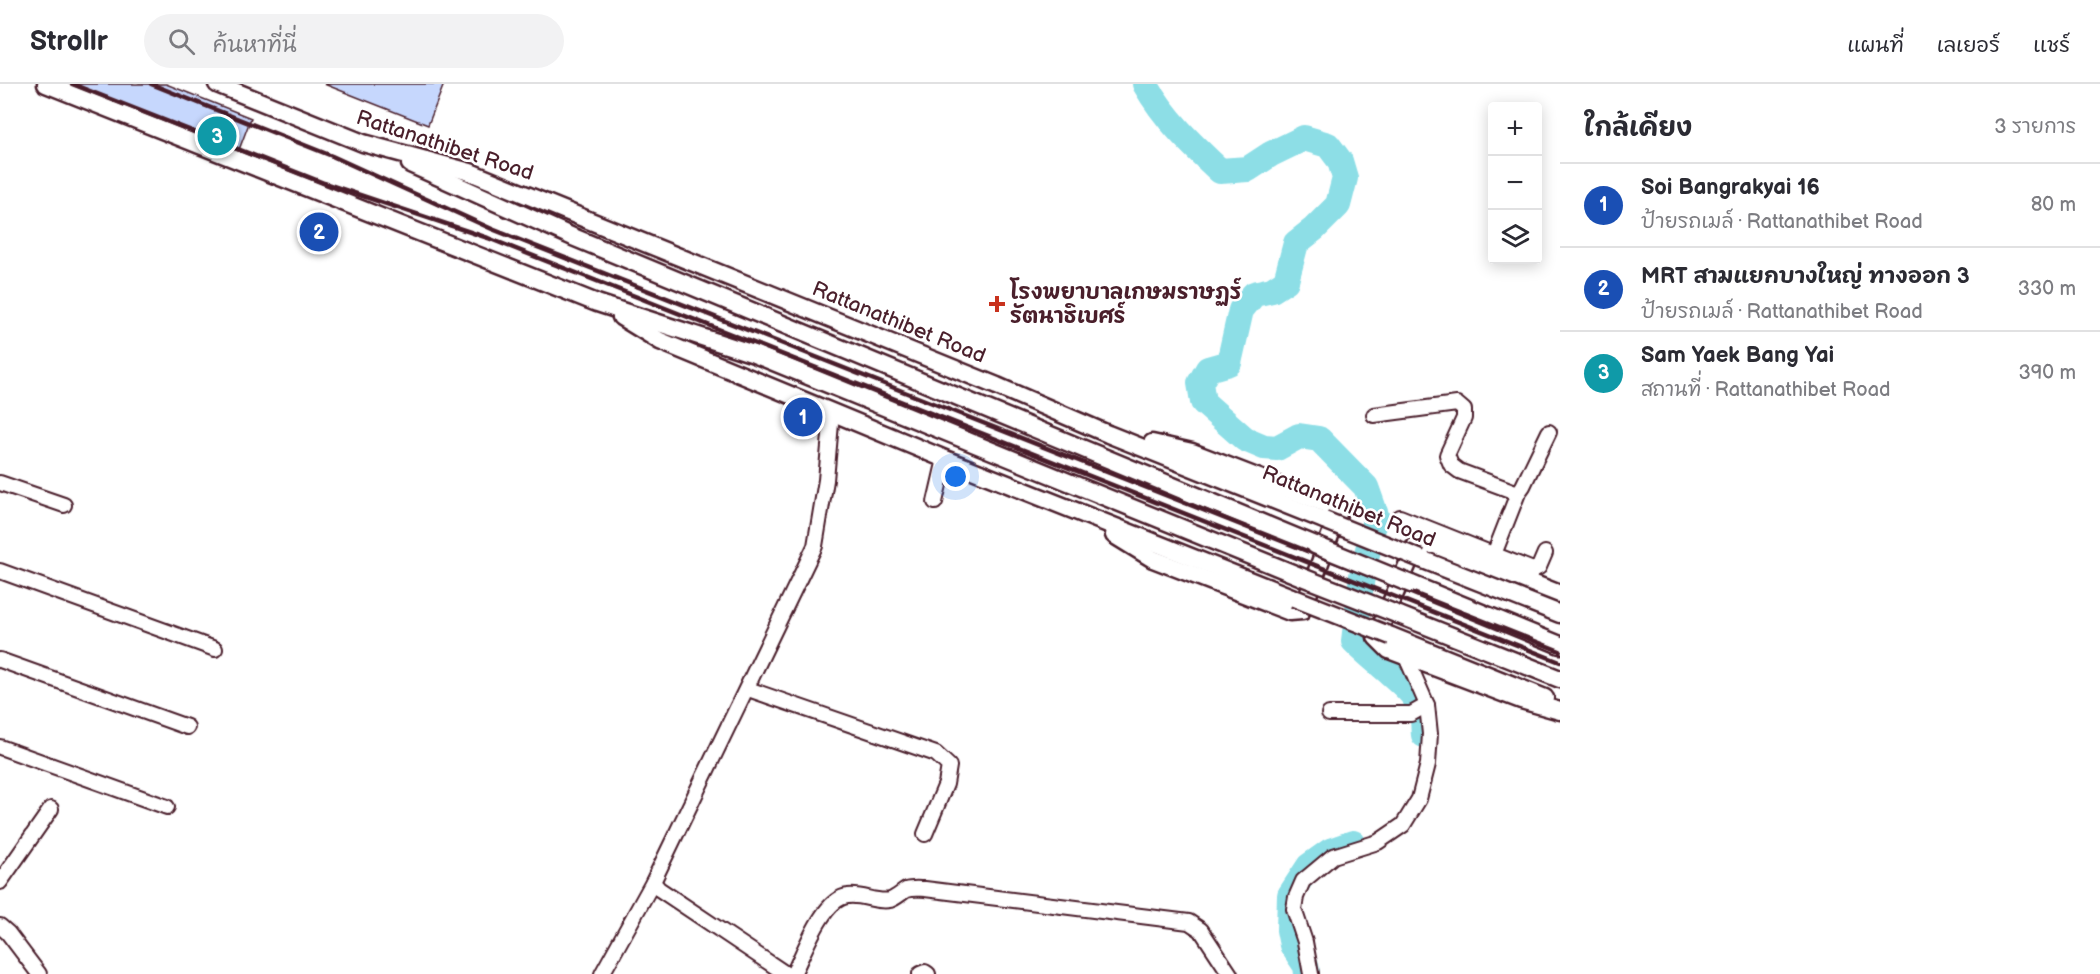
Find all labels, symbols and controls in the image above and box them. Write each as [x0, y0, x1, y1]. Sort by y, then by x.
search box [144, 14, 564, 68]
text: Strollr [30, 25, 108, 58]
icon: search [165, 25, 198, 58]
text: ค้นหาที่นี่ [213, 32, 297, 59]
text: แผนที่ [1847, 33, 1904, 58]
text: เลเยอร์ [1937, 33, 2000, 58]
text: แชร์ [2033, 33, 2070, 58]
map controls [1488, 102, 1542, 264]
button: + [1488, 102, 1542, 156]
street label: Rattanathibet Road [353, 105, 537, 186]
pin: 3 [198, 113, 236, 158]
text: ใกล้เคียง [1584, 113, 1692, 144]
text: 3 รายการ [1994, 115, 2076, 139]
button: − [1488, 156, 1542, 210]
text: Soi Bangrakyai 16 [1641, 174, 1820, 201]
text: 1 [1599, 193, 1608, 217]
text: 80 m [2031, 193, 2076, 217]
pin: 2 [300, 210, 338, 254]
button: layers [1488, 210, 1542, 264]
text: ป้ายรถเมล์ · Rattanathibet Road [1641, 210, 1923, 234]
text: MRT สามแยกบางใหญ่ ทางออก 3 [1641, 263, 1970, 290]
street label: Rattanathibet Road [808, 276, 989, 369]
place label: โรงพยาบาลเกษมราษฏร์ รัตนาธิเบศร์ [1009, 277, 1242, 329]
text: 2 [1598, 277, 1609, 301]
text: 330 m [2018, 277, 2076, 301]
marker: โรงพยาบาลเกษมราษฏร์ รัตนาธิเบศร์ [988, 295, 1006, 313]
text: ป้ายรถเมล์ · Rattanathibet Road [1641, 300, 1923, 324]
text: Sam Yaek Bang Yai [1641, 342, 1834, 369]
text: 3 [1598, 361, 1609, 385]
text: 390 m [2018, 361, 2076, 385]
text: สถานที่ · Rattanathibet Road [1641, 378, 1890, 402]
pin: 1 [784, 394, 822, 440]
street label: Rattanathibet Road [1258, 460, 1439, 553]
your location [941, 462, 970, 491]

